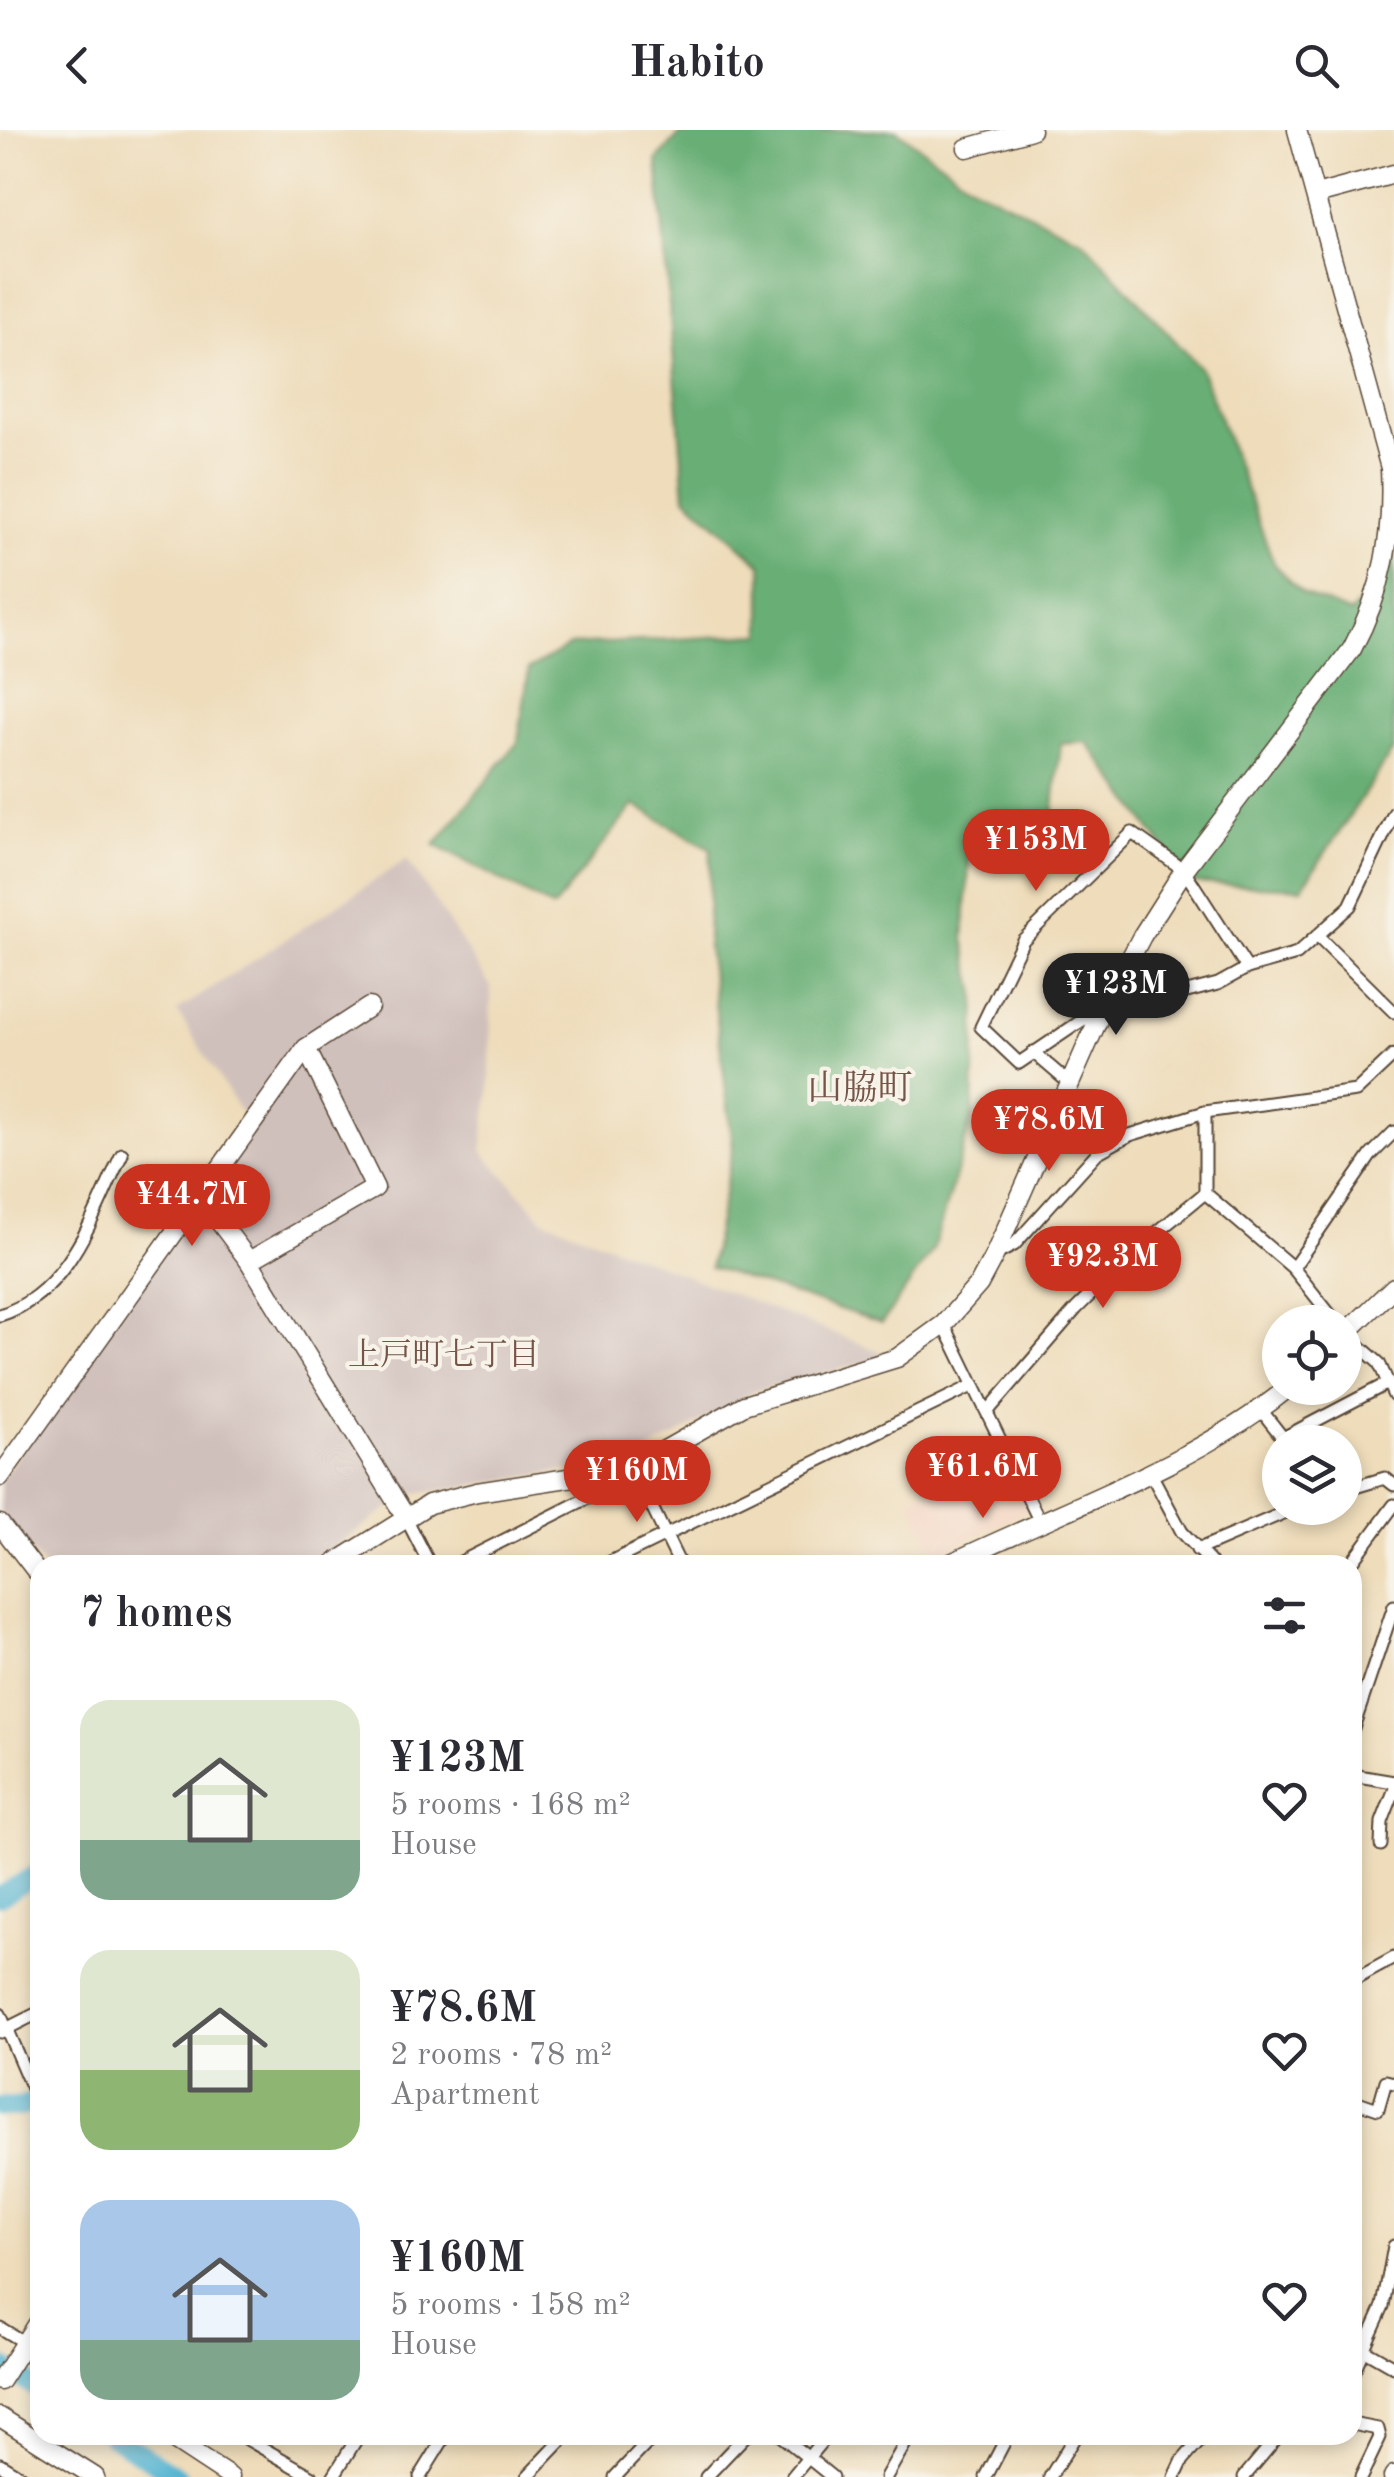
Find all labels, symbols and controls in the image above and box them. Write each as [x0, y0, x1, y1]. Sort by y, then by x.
icon: back [50, 38, 105, 93]
icon: search [1289, 38, 1344, 93]
text: Habito [629, 42, 765, 87]
pin: ¥153M [966, 809, 1106, 894]
text: ¥153M [985, 825, 1087, 857]
pin: ¥123M [1046, 953, 1186, 1038]
text: ¥123M [1065, 969, 1167, 1001]
district label: 山脇町 [807, 1069, 913, 1107]
pin: ¥78.6M [968, 1089, 1130, 1174]
text: ¥78.6M [993, 1105, 1105, 1137]
pin: ¥44.7M [111, 1164, 273, 1249]
text: ¥44.7M [136, 1180, 248, 1212]
pin: ¥92.3M [1022, 1226, 1184, 1311]
text: ¥92.3M [1047, 1242, 1159, 1274]
map controls [1262, 1305, 1362, 1525]
button: locate [1262, 1305, 1362, 1405]
district label: 上戸町七丁目 [348, 1338, 540, 1373]
button: layers [1262, 1425, 1362, 1525]
pin: ¥61.6M [902, 1436, 1064, 1521]
pin: ¥160M [567, 1440, 707, 1525]
text: ¥61.6M [927, 1452, 1039, 1484]
text: ¥160M [586, 1456, 688, 1488]
icon: filters [1257, 1588, 1312, 1643]
text: 7 homes [80, 1594, 232, 1636]
text: ¥123M [390, 1739, 525, 1781]
icon: home [160, 1740, 280, 1860]
icon: heart [1257, 1773, 1312, 1828]
text: 5 rooms · 168 m² [390, 1790, 631, 1822]
text: House [390, 1830, 477, 1862]
text: ¥78.6M [390, 1989, 537, 2031]
icon: home [160, 1990, 280, 2110]
icon: heart [1257, 2023, 1312, 2078]
text: 2 rooms · 78 m² [390, 2040, 612, 2072]
text: Apartment [390, 2080, 540, 2112]
text: ¥160M [390, 2239, 525, 2281]
icon: home [160, 2240, 280, 2360]
icon: heart [1257, 2273, 1312, 2328]
text: 5 rooms · 158 m² [390, 2290, 631, 2322]
text: House [390, 2330, 477, 2362]

